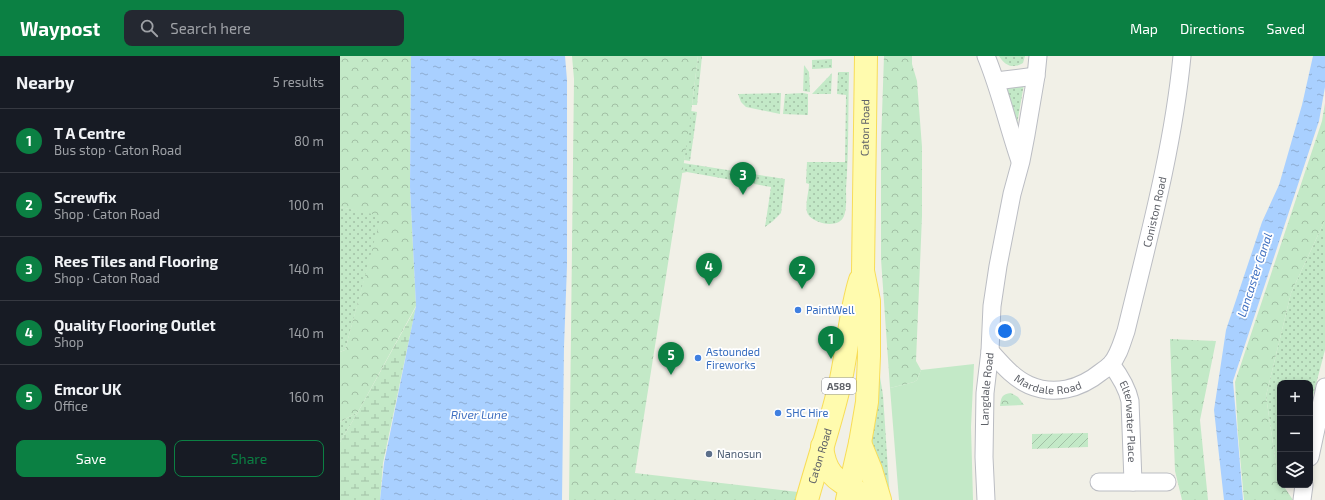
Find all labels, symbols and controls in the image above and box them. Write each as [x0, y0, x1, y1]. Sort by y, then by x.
search box [124, 10, 404, 46]
text: Waypost [20, 17, 100, 40]
icon: search [138, 17, 160, 39]
text: Search here [170, 19, 251, 37]
text: Map [1130, 20, 1158, 37]
text: Directions [1180, 20, 1245, 37]
text: Saved [1267, 20, 1305, 37]
text: Nearby [16, 72, 74, 92]
text: 5 results [273, 74, 324, 90]
street label: Caton Road [858, 99, 871, 156]
text: T A Centre [54, 124, 125, 142]
text: 1 [26, 133, 32, 149]
text: 80 m [294, 133, 324, 149]
text: Bus stop · Caton Road [54, 142, 182, 158]
pin: 3 [730, 162, 756, 195]
street label: Coniston Road [1140, 175, 1169, 248]
text: Screwfix [54, 188, 116, 206]
text: 2 [25, 197, 33, 213]
text: 100 m [289, 197, 324, 213]
text: Shop · Caton Road [54, 206, 160, 222]
water label: Lancaster Canal [1234, 231, 1274, 319]
text: Rees Tiles and Flooring [54, 252, 218, 270]
pin: 4 [696, 253, 722, 286]
pin: 2 [789, 256, 815, 289]
text: 3 [25, 261, 33, 277]
text: 140 m [289, 261, 324, 277]
text: Shop · Caton Road [54, 270, 160, 286]
place label: PaintWell [806, 303, 855, 316]
marker: PaintWell [793, 305, 803, 315]
text: Quality Flooring Outlet [54, 316, 216, 334]
your location [995, 321, 1015, 341]
text: 4 [25, 325, 33, 341]
text: 140 m [289, 325, 324, 341]
pin: 1 [818, 326, 844, 359]
text: Shop [54, 334, 84, 350]
pin: 5 [658, 342, 684, 375]
place label: Astounded Fireworks [706, 345, 760, 371]
street label: Langdale Road [977, 352, 996, 426]
marker: Astounded Fireworks [693, 353, 703, 363]
street label: Mardale Road [1012, 371, 1083, 396]
road number: A589 [822, 378, 856, 394]
street label: Elterwater Place [1117, 378, 1139, 463]
text: Emcor UK [54, 380, 121, 398]
map controls [1277, 380, 1313, 488]
button: + [1277, 380, 1313, 416]
text: 5 [25, 389, 33, 405]
text: 160 m [289, 389, 324, 405]
text: Office [54, 398, 88, 414]
place label: SHC Hire [786, 406, 829, 419]
water label: River Lune [451, 407, 508, 421]
marker: SHC Hire [773, 408, 783, 418]
button: − [1277, 416, 1313, 452]
street label: Caton Road [805, 427, 834, 485]
button: Save [16, 440, 166, 477]
button: Share [174, 440, 324, 477]
place label: Nanosun [717, 447, 762, 460]
marker: Nanosun [704, 449, 714, 459]
button: layers [1277, 452, 1313, 488]

